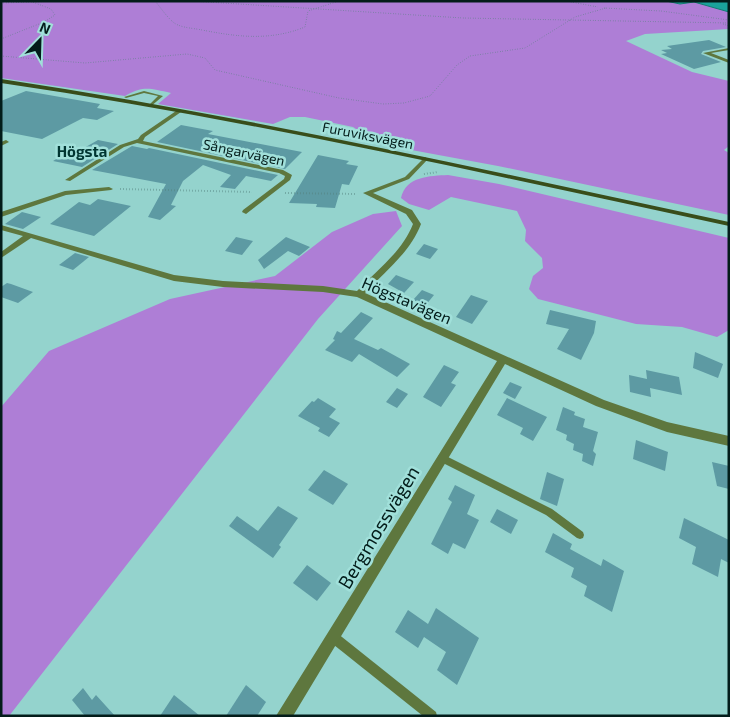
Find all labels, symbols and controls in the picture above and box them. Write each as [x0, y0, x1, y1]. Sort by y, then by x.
north arrow [15, 15, 65, 65]
text: N [37, 18, 53, 37]
street label: Furuviksvägen [321, 118, 415, 152]
street label: Sångarvägen [202, 135, 286, 169]
district label: Högsta [57, 142, 107, 160]
street label: Högstavägen [359, 273, 455, 327]
street label: Bergmossvägen [332, 462, 424, 592]

